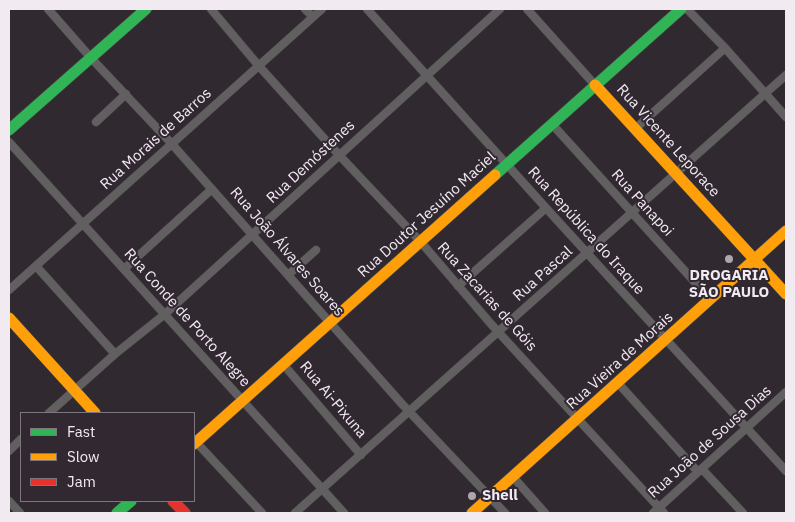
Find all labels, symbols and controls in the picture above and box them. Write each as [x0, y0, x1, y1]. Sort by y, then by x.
street label: Rua Vicente Leporace [613, 81, 723, 201]
street label: Rua Morais de Barros [97, 84, 215, 194]
street label: Rua Demóstenes [263, 116, 359, 208]
street label: Rua Doutor Jesuíno Maciel [354, 148, 500, 282]
street label: Rua República do Iraque [524, 163, 648, 299]
street label: Rua Panapoi [607, 166, 677, 240]
street label: Rua João Álvares Soares [226, 184, 348, 320]
street label: Rua Zacarias de Góis [433, 239, 541, 355]
street label: Rua Pascal [510, 243, 576, 305]
street label: Rua Conde de Porto Alegre [120, 245, 254, 391]
marker: DROGARIA SÃO PAULO [723, 253, 735, 265]
place label: DROGARIA SÃO PAULO [689, 267, 769, 302]
street label: Rua Vieira de Morais [563, 308, 677, 414]
street label: Rua Ai-Pixuna [296, 358, 370, 442]
street label: Rua João de Sousa Dias [645, 382, 775, 502]
legend [20, 412, 195, 502]
text: Fast [67, 422, 95, 441]
text: Slow [67, 447, 100, 466]
text: Jam [67, 472, 96, 491]
place label: Shell [482, 487, 518, 505]
marker: Shell [466, 490, 478, 502]

